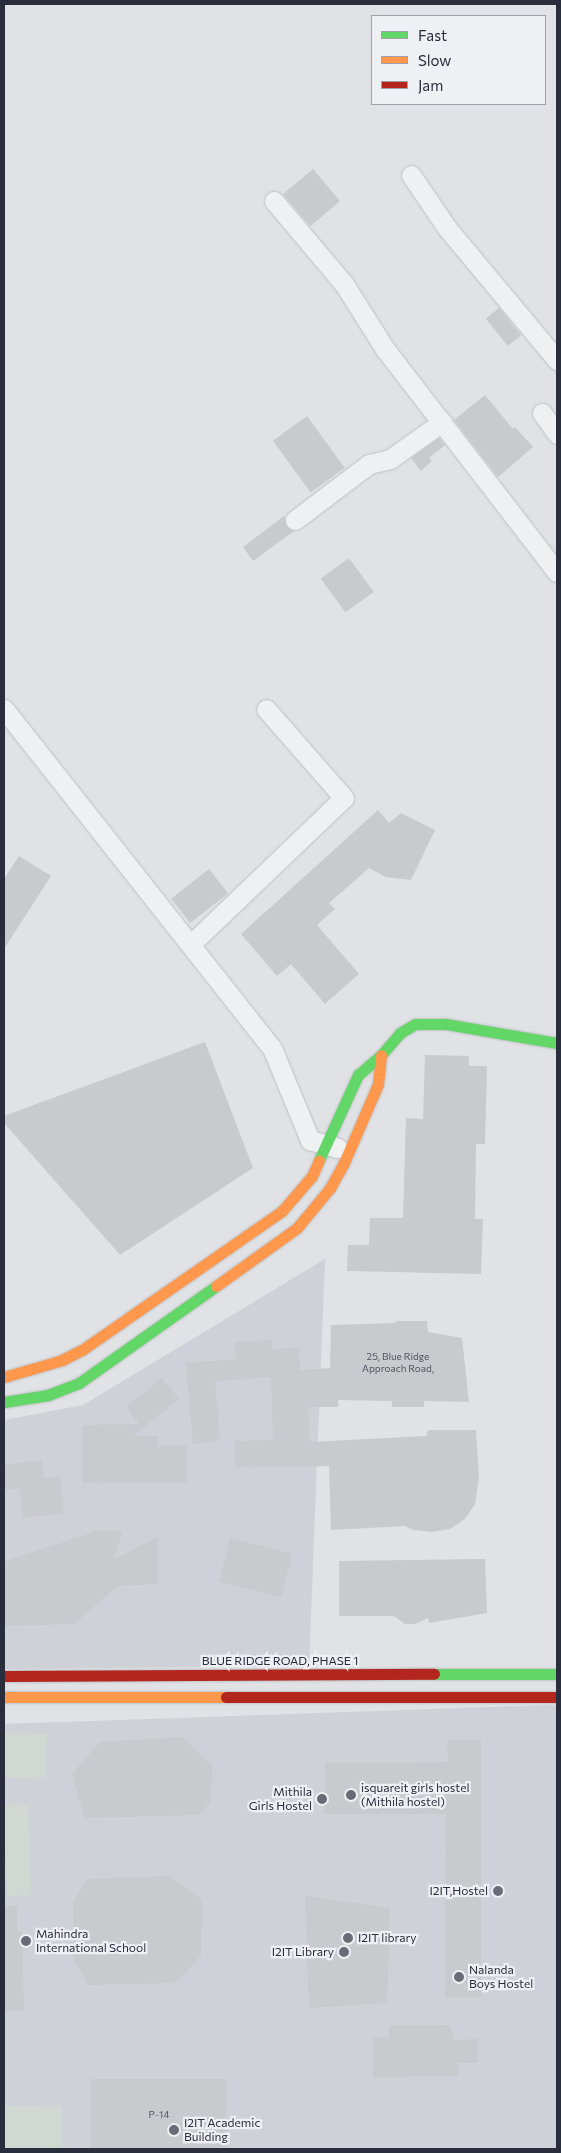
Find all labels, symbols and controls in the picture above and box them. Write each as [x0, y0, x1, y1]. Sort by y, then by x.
legend [371, 15, 546, 105]
text: Fast [418, 26, 447, 44]
text: Slow [418, 51, 451, 69]
text: Jam [418, 76, 443, 94]
house number: 25, Blue Ridge Approach Road, [362, 1350, 434, 1374]
street label: BLUE RIDGE ROAD, PHASE 1 [202, 1654, 358, 1668]
place label: isquareit girls hostel (Mithila hostel) [361, 1781, 470, 1809]
place label: Mithila Girls Hostel [249, 1785, 312, 1813]
marker: isquareit girls hostel (Mithila hostel) [345, 1789, 357, 1801]
marker: Mithila Girls Hostel [316, 1793, 328, 1805]
place label: I2IT,Hostel [429, 1884, 488, 1898]
marker: I2IT,Hostel [492, 1885, 504, 1897]
place label: Mahindra International School [36, 1927, 146, 1955]
place label: I2IT library [358, 1931, 417, 1945]
marker: I2IT library [342, 1932, 354, 1944]
marker: Mahindra International School [20, 1935, 32, 1947]
place label: I2IT Library [272, 1945, 334, 1959]
marker: I2IT Library [338, 1946, 350, 1958]
place label: Nalanda Boys Hostel [469, 1963, 533, 1991]
marker: Nalanda Boys Hostel [453, 1971, 465, 1983]
house number: P-14 [149, 2109, 169, 2121]
place label: I2IT Academic Building [184, 2116, 260, 2144]
marker: I2IT Academic Building [168, 2124, 180, 2136]

